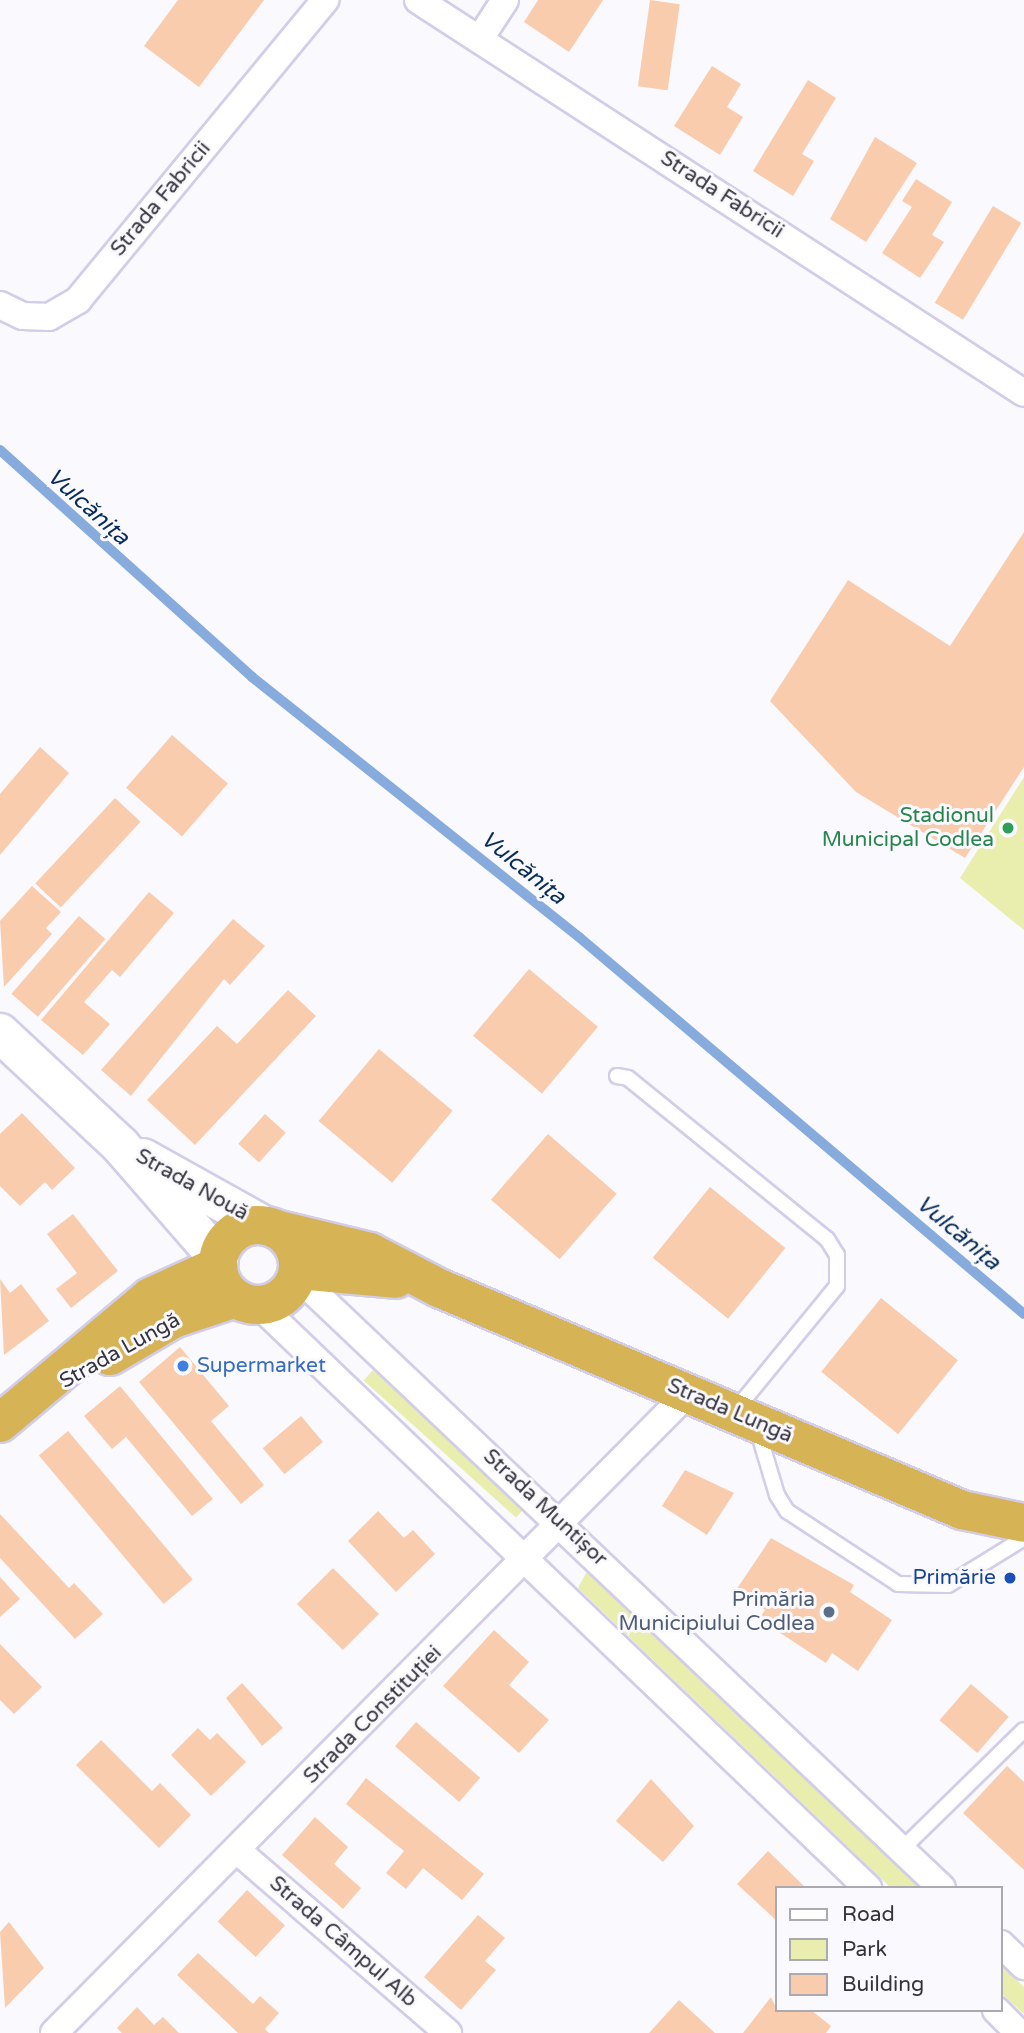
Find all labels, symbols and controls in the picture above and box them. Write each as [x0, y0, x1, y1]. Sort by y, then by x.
street label: Strada Fabricii [106, 137, 216, 261]
street label: Strada Fabricii [656, 146, 788, 244]
water label: Vulcănița [41, 463, 135, 551]
place label: Stadionul Municipal Codlea [822, 803, 994, 853]
marker: Stadionul Municipal Codlea [1000, 820, 1016, 836]
water label: Vulcănița [475, 825, 571, 911]
street label: Strada Nouă [131, 1144, 253, 1226]
water label: Vulcănița [910, 1190, 1006, 1276]
street label: Strada Lungă [55, 1308, 185, 1394]
place label: Supermarket [197, 1353, 326, 1379]
marker: Supermarket [175, 1358, 191, 1374]
street label: Strada Lungă [664, 1373, 796, 1449]
street label: Strada Muntișor [478, 1444, 612, 1572]
place label: Primărie [913, 1565, 996, 1591]
marker: Primărie [1002, 1570, 1018, 1586]
place label: Primăria Municipiului Codlea [619, 1587, 815, 1637]
marker: Primăria Municipiului Codlea [821, 1604, 837, 1620]
street label: Strada Constituției [299, 1641, 447, 1789]
street label: Strada Câmpul Alb [264, 1871, 422, 2013]
legend [776, 1886, 1003, 2012]
text: Road [842, 1902, 895, 1927]
text: Park [842, 1937, 887, 1962]
text: Building [842, 1972, 924, 1997]

